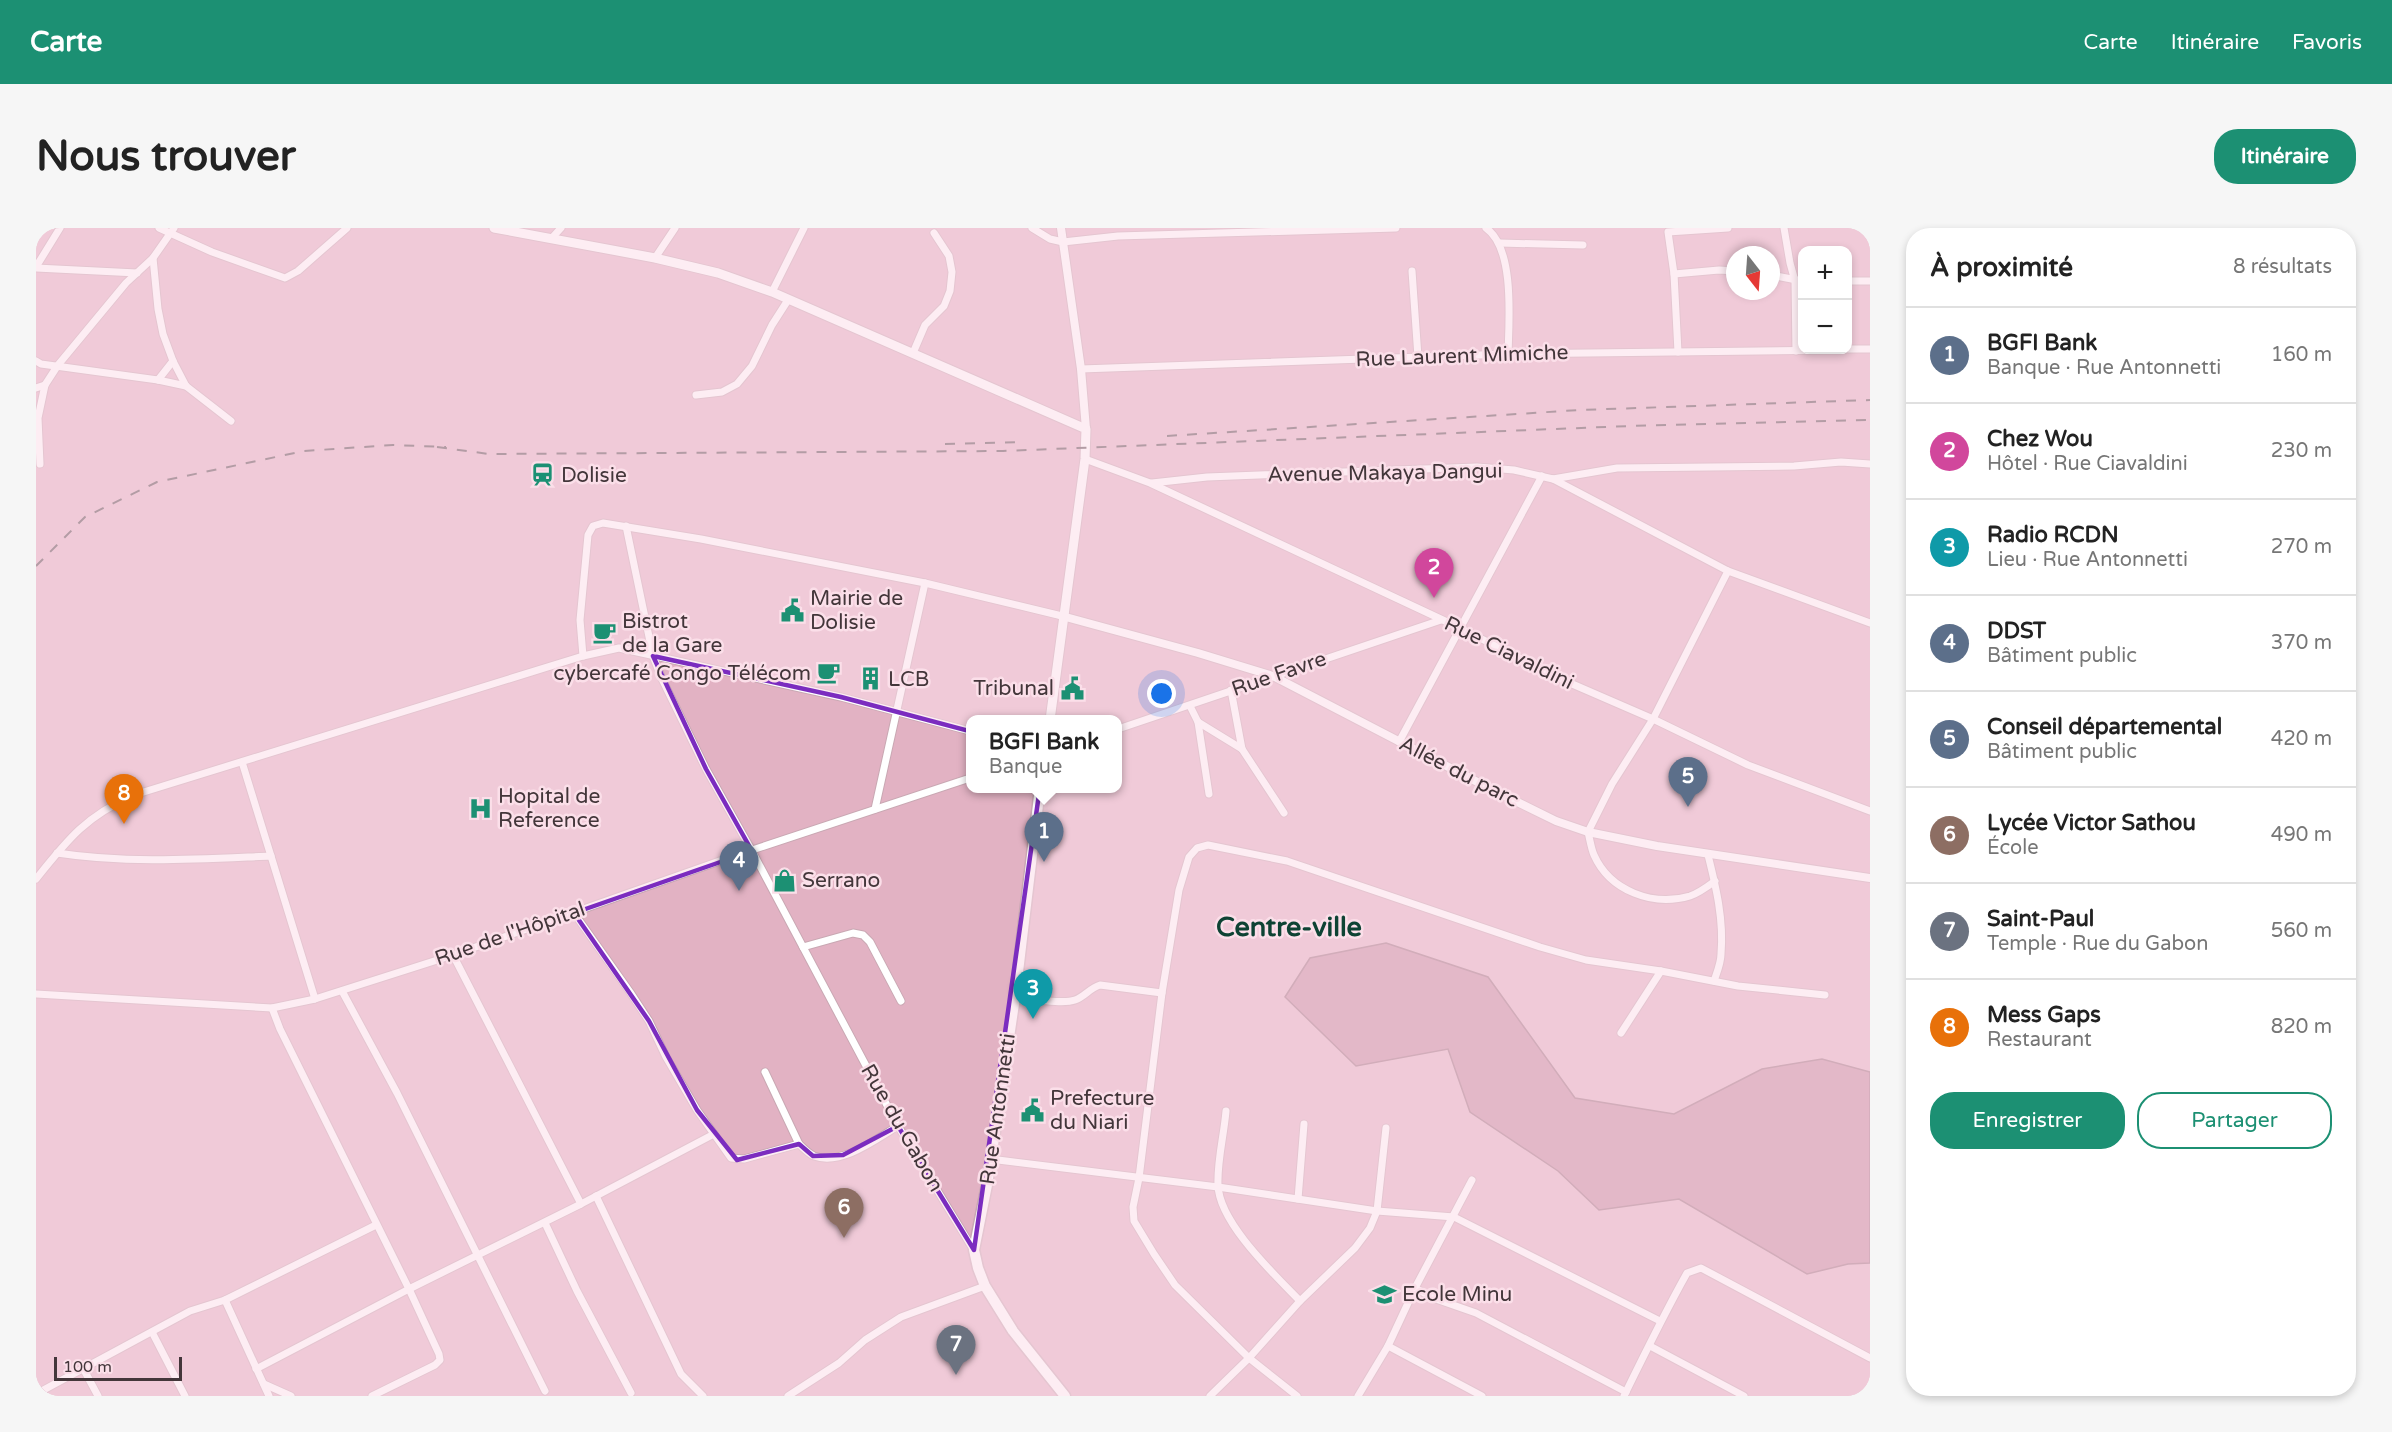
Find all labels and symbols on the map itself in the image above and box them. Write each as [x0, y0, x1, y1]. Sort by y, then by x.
north arrow [1726, 246, 1780, 300]
street label: Rue Laurent Mimiche [1355, 340, 1569, 372]
street label: Avenue Makaya Dangui [1267, 458, 1503, 488]
station icon: Dolisie [530, 462, 556, 488]
place label: Dolisie [561, 463, 627, 488]
pin: 2 [1414, 548, 1454, 598]
place label: Mairie de Dolisie [810, 586, 903, 635]
public building icon: Mairie de Dolisie [779, 597, 805, 623]
place label: Bistrot de la Gare [622, 609, 723, 658]
street label: Rue Ciavaldini [1440, 611, 1578, 695]
cafe icon: Bistrot de la Gare [591, 620, 617, 646]
street label: Rue Favre [1228, 646, 1330, 702]
cafe icon: cybercafé Congo Télécom [816, 660, 842, 686]
place label: cybercafé Congo Télécom [553, 661, 811, 686]
building icon: LCB [857, 666, 883, 692]
place label: LCB [888, 667, 929, 692]
public building icon: Tribunal [1059, 675, 1085, 701]
place label: Tribunal [973, 676, 1054, 701]
your location [1147, 679, 1176, 708]
street label: Allée du parc [1395, 731, 1523, 813]
pin: 5 [1668, 758, 1708, 807]
pin: 8 [104, 774, 143, 824]
place label: Hopital de Reference [498, 784, 601, 833]
hospital icon: Hopital de Reference [467, 795, 493, 821]
pin: 1 [1024, 812, 1064, 862]
pin: 4 [720, 842, 758, 891]
shop icon: Serrano [771, 867, 797, 893]
place label: Serrano [802, 868, 880, 893]
street label: Rue de l'Hôpital [432, 897, 588, 971]
district label: Centre-ville [1216, 911, 1362, 944]
pin: 3 [1014, 970, 1052, 1019]
street label: Rue Antonnetti [975, 1032, 1021, 1186]
street label: Rue du Gabon [855, 1060, 949, 1196]
place label: Prefecture du Niari [1050, 1086, 1155, 1135]
public building icon: Prefecture du Niari [1019, 1097, 1045, 1123]
pin: 6 [824, 1188, 864, 1238]
school or university icon: Ecole Minu [1371, 1281, 1397, 1307]
place label: Ecole Minu [1402, 1282, 1512, 1307]
pin: 7 [936, 1326, 976, 1375]
scale bar [54, 1354, 182, 1382]

